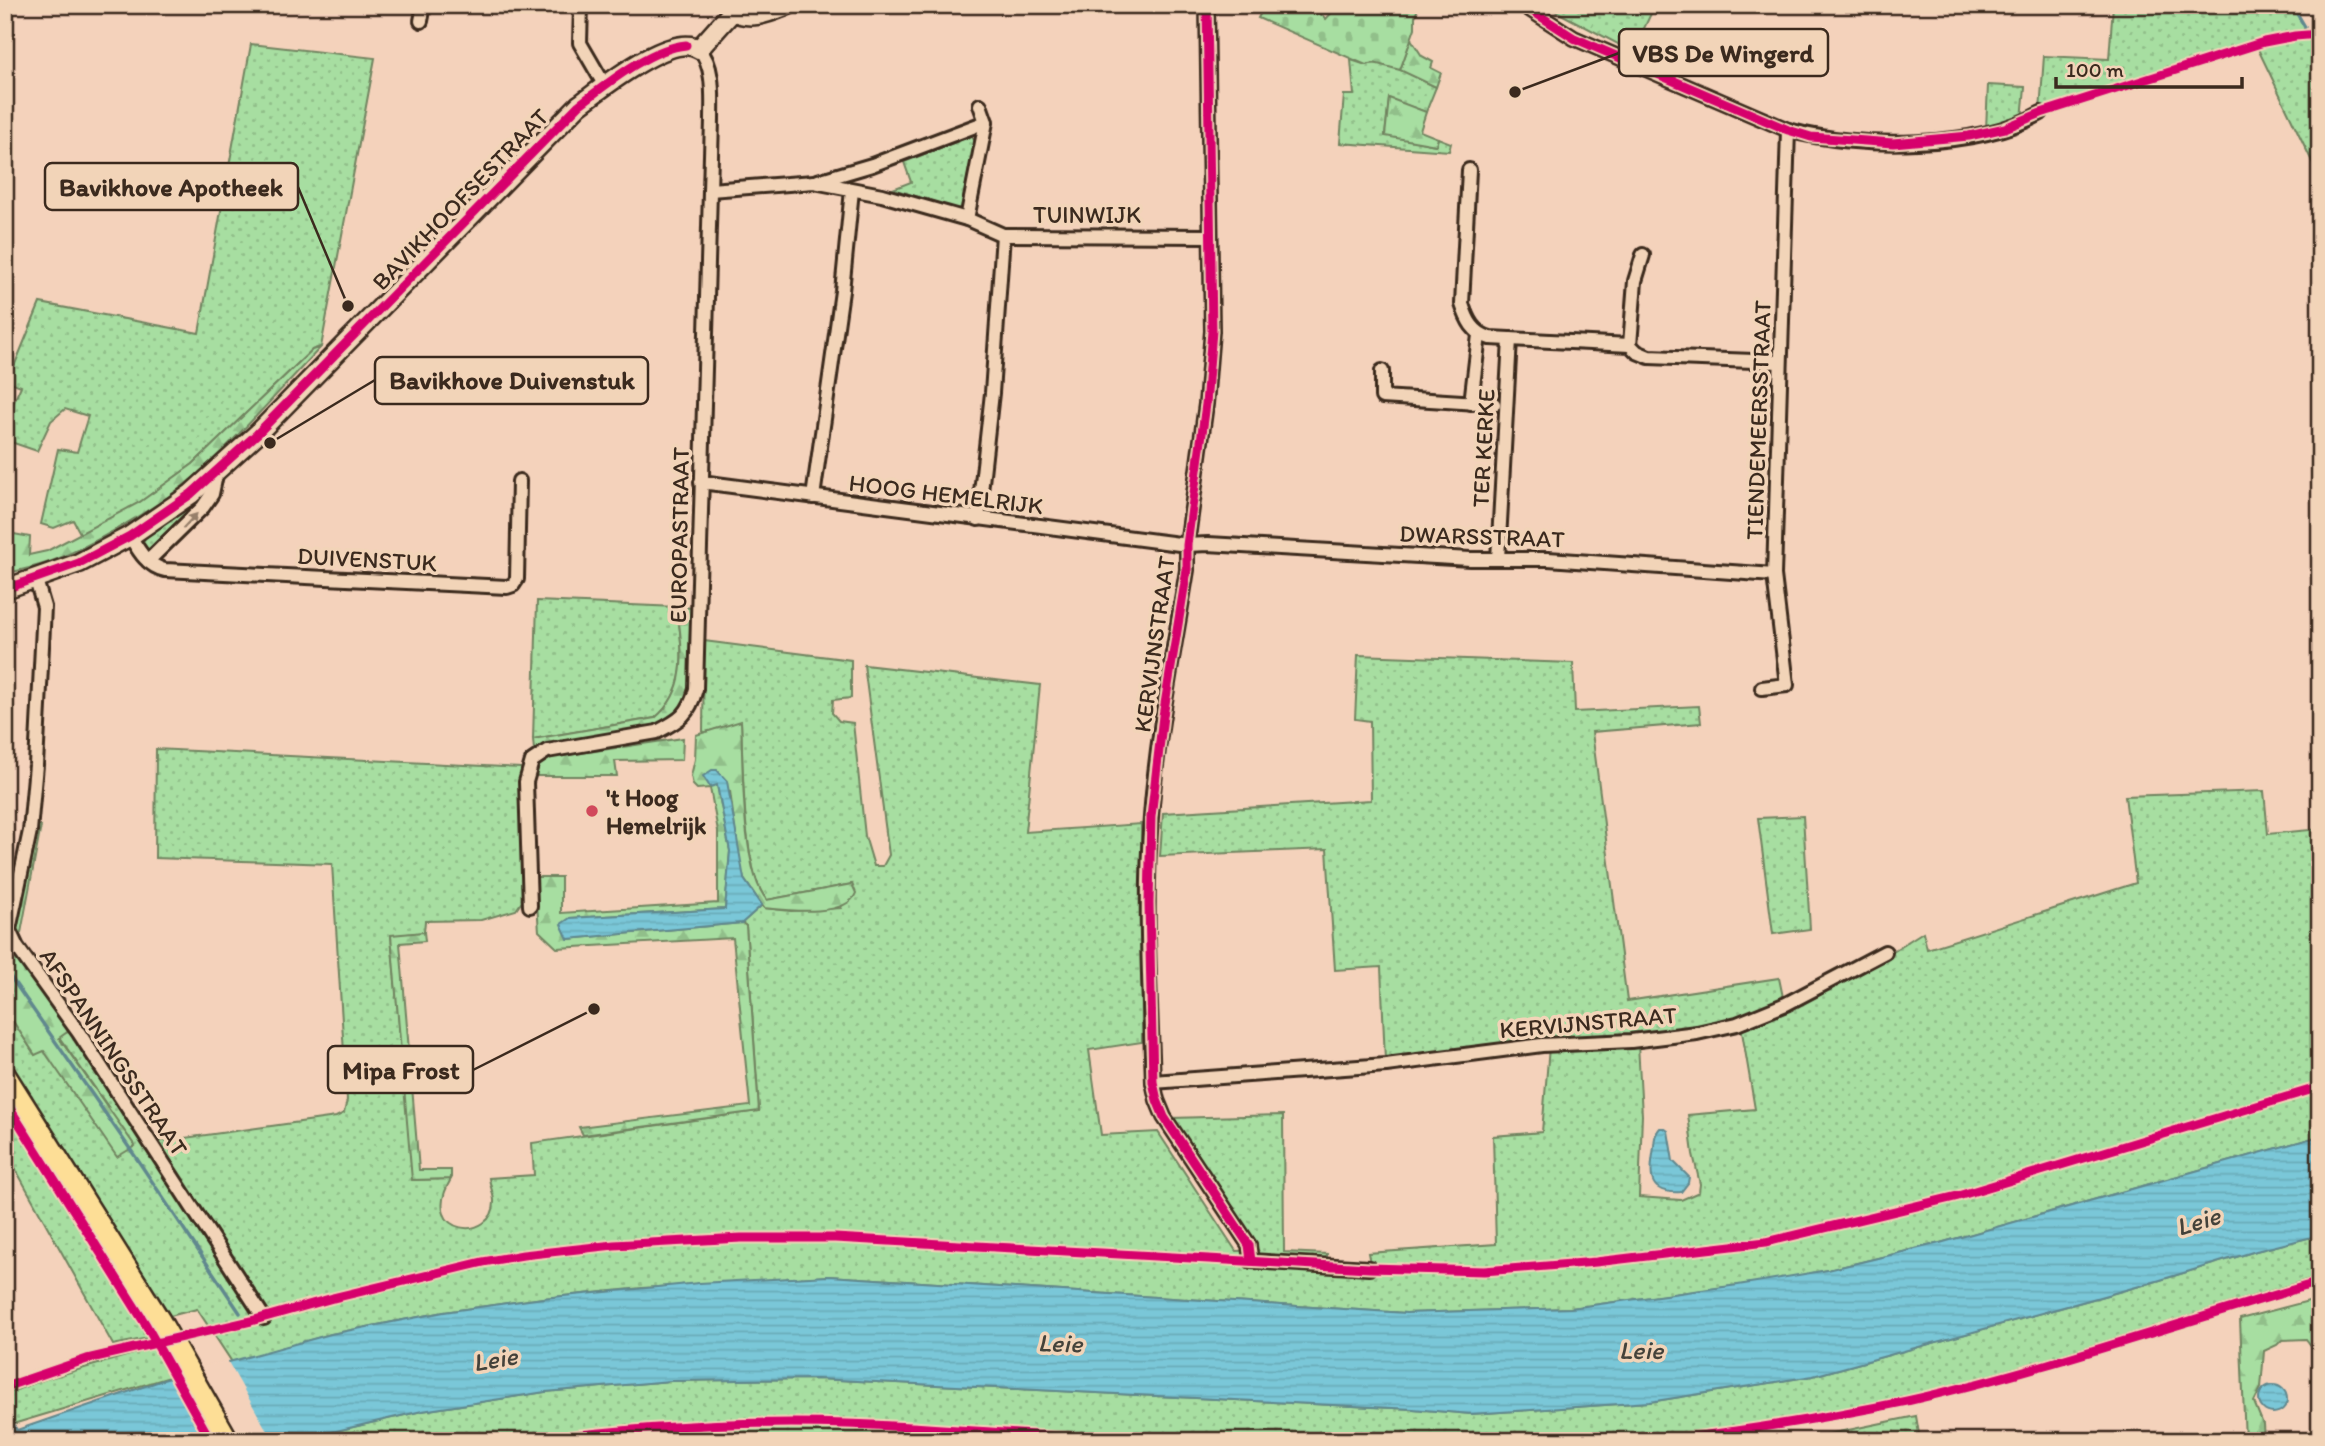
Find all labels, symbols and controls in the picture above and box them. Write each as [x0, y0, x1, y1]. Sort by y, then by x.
callout: VBS De Wingerd [1619, 29, 1828, 76]
text: VBS De Wingerd [1632, 37, 1814, 69]
scale bar [2056, 46, 2241, 90]
text: 100 m [2066, 57, 2124, 82]
street label: BAVIKHOOFSESTRAAT [366, 102, 555, 296]
callout: Bavikhove Apotheek [45, 163, 298, 210]
text: Bavikhove Apotheek [59, 171, 284, 203]
street label: TUINWIJK [1033, 200, 1141, 229]
street label: TIENDEMEERSSTRAAT [1739, 299, 1777, 540]
callout: Bavikhove Duivenstuk [375, 357, 648, 404]
text: Bavikhove Duivenstuk [389, 364, 635, 396]
street label: TER KERKE [1465, 388, 1501, 508]
street label: EUROPASTRAAT [663, 446, 695, 623]
street label: HOOG HEMELRIJK [847, 468, 1045, 520]
one-way arrow [182, 512, 199, 529]
street label: DWARSSTRAAT [1399, 519, 1566, 553]
street label: DUIVENSTUK [296, 541, 438, 577]
street label: KERVIJNSTRAAT [1127, 553, 1181, 734]
place label: 't Hoog Hemelrijk [606, 783, 707, 841]
marker: 't Hoog Hemelrijk [584, 803, 600, 819]
street label: AFSPANNINGSSTRAAT [34, 943, 195, 1162]
street label: KERVIJNSTRAAT [1498, 1000, 1678, 1044]
callout: Mipa Frost [328, 1046, 473, 1093]
text: Mipa Frost [342, 1054, 460, 1086]
water label: Leie [2172, 1199, 2225, 1243]
water label: Leie [1037, 1327, 1084, 1359]
water label: Leie [1619, 1334, 1665, 1366]
water label: Leie [470, 1339, 521, 1379]

